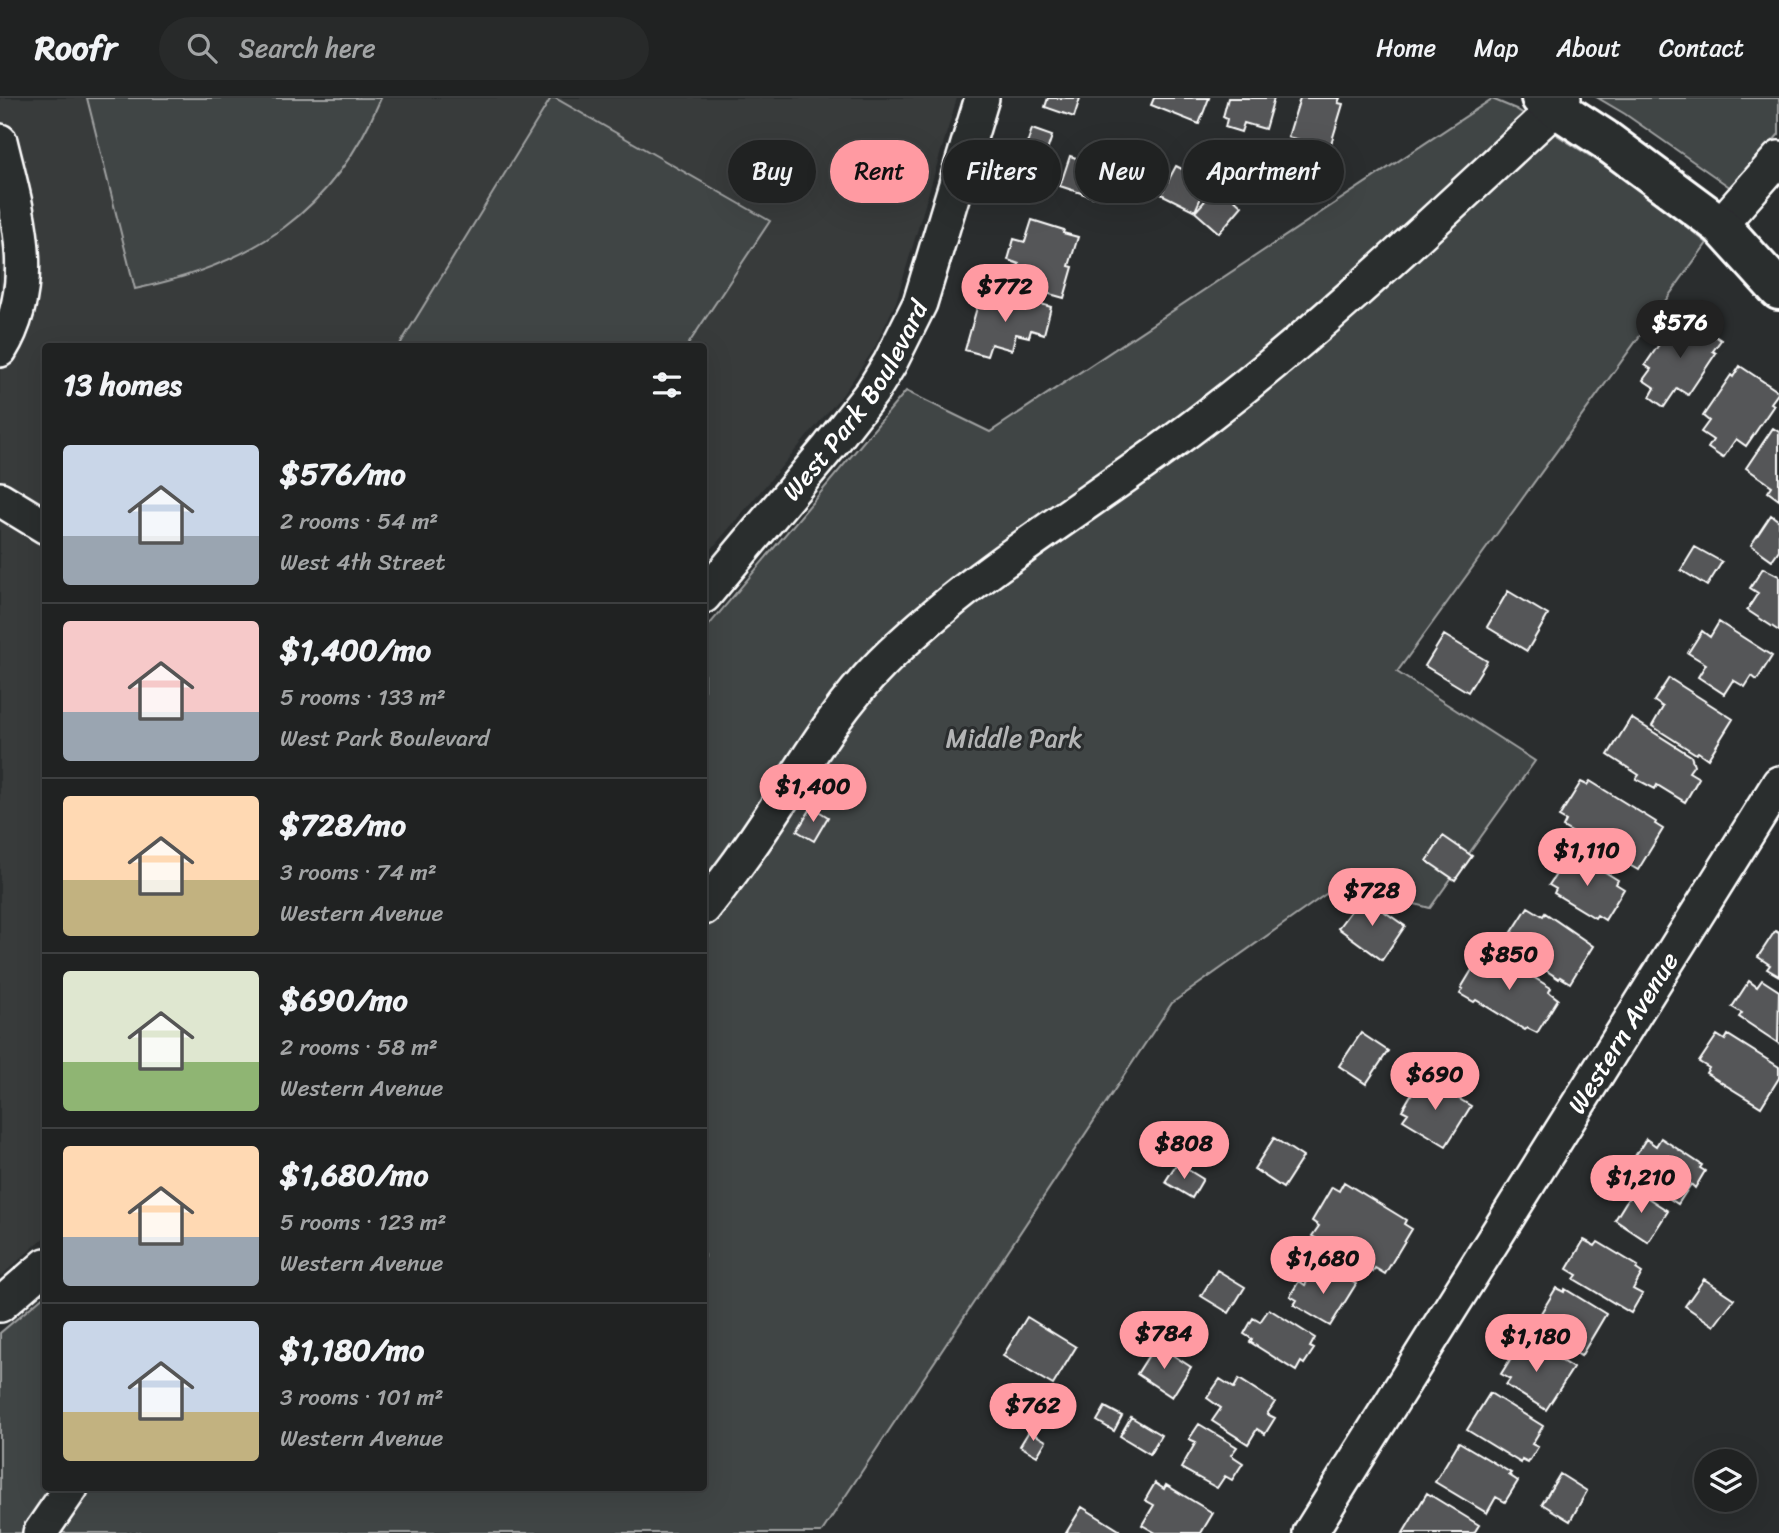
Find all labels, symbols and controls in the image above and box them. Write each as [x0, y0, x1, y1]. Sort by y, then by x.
search box [159, 17, 649, 80]
text: Roofr [35, 19, 117, 77]
text: Search here [239, 25, 376, 71]
text: Home [1376, 27, 1436, 69]
text: Map [1474, 27, 1518, 69]
text: About [1556, 27, 1621, 69]
text: Contact [1659, 27, 1744, 69]
icon: search [183, 29, 221, 67]
chip: Buy [728, 140, 816, 203]
chip: Rent [830, 140, 929, 203]
chip: Filters [943, 140, 1061, 203]
chip: New [1075, 140, 1169, 203]
chip: Apartment [1183, 140, 1344, 203]
pin: $772 [964, 264, 1046, 324]
text: $772 [977, 266, 1033, 307]
street label: West Park Boulevard [770, 290, 942, 512]
pin: $576 [1639, 300, 1721, 360]
text: $576 [1652, 302, 1708, 343]
text: 13 homes [63, 358, 182, 412]
icon: filters [648, 366, 686, 404]
text: $576/mo [280, 447, 406, 501]
icon: home [119, 473, 203, 557]
text: 2 rooms · 54 m² [280, 501, 438, 542]
text: West 4th Street [280, 542, 445, 583]
text: $1,400/mo [280, 623, 431, 677]
icon: home [119, 649, 203, 733]
text: 5 rooms · 133 m² [280, 677, 446, 718]
park label: Middle Park [946, 715, 1083, 761]
text: West Park Boulevard [280, 718, 489, 759]
pin: $1,400 [756, 764, 870, 824]
text: $1,400 [776, 766, 850, 807]
text: $728/mo [280, 798, 406, 852]
icon: home [119, 824, 203, 908]
pin: $1,110 [1530, 828, 1644, 888]
text: $1,110 [1554, 830, 1620, 871]
text: 3 rooms · 74 m² [280, 852, 437, 893]
pin: $728 [1331, 868, 1413, 928]
text: $728 [1344, 870, 1400, 911]
text: Western Avenue [280, 893, 443, 934]
pin: $850 [1468, 932, 1550, 992]
text: $850 [1480, 934, 1538, 975]
street label: Western Avenue [1554, 942, 1691, 1123]
text: $690/mo [280, 973, 408, 1027]
icon: home [119, 999, 203, 1083]
text: 2 rooms · 58 m² [280, 1027, 438, 1068]
pin: $690 [1394, 1052, 1476, 1112]
text: $690 [1406, 1054, 1464, 1095]
text: Western Avenue [280, 1068, 443, 1109]
pin: $808 [1143, 1122, 1225, 1181]
text: $808 [1155, 1123, 1213, 1164]
text: $1,680/mo [280, 1148, 428, 1202]
pin: $1,210 [1584, 1156, 1698, 1215]
text: $1,210 [1606, 1157, 1676, 1198]
icon: home [119, 1174, 203, 1258]
text: 5 rooms · 123 m² [280, 1202, 447, 1243]
pin: $1,680 [1266, 1236, 1380, 1296]
text: $1,680 [1286, 1238, 1360, 1279]
text: Western Avenue [280, 1243, 443, 1284]
pin: $784 [1123, 1312, 1205, 1371]
text: $784 [1136, 1313, 1192, 1354]
pin: $1,180 [1479, 1314, 1593, 1374]
text: $1,180 [1501, 1316, 1571, 1357]
text: $1,180/mo [280, 1323, 424, 1377]
icon: home [119, 1349, 203, 1433]
text: 3 rooms · 101 m² [280, 1377, 444, 1418]
pin: $762 [992, 1384, 1074, 1443]
text: $762 [1006, 1385, 1060, 1426]
text: Western Avenue [280, 1418, 443, 1459]
map controls [1694, 1449, 1757, 1512]
button: layers [1694, 1449, 1757, 1512]

